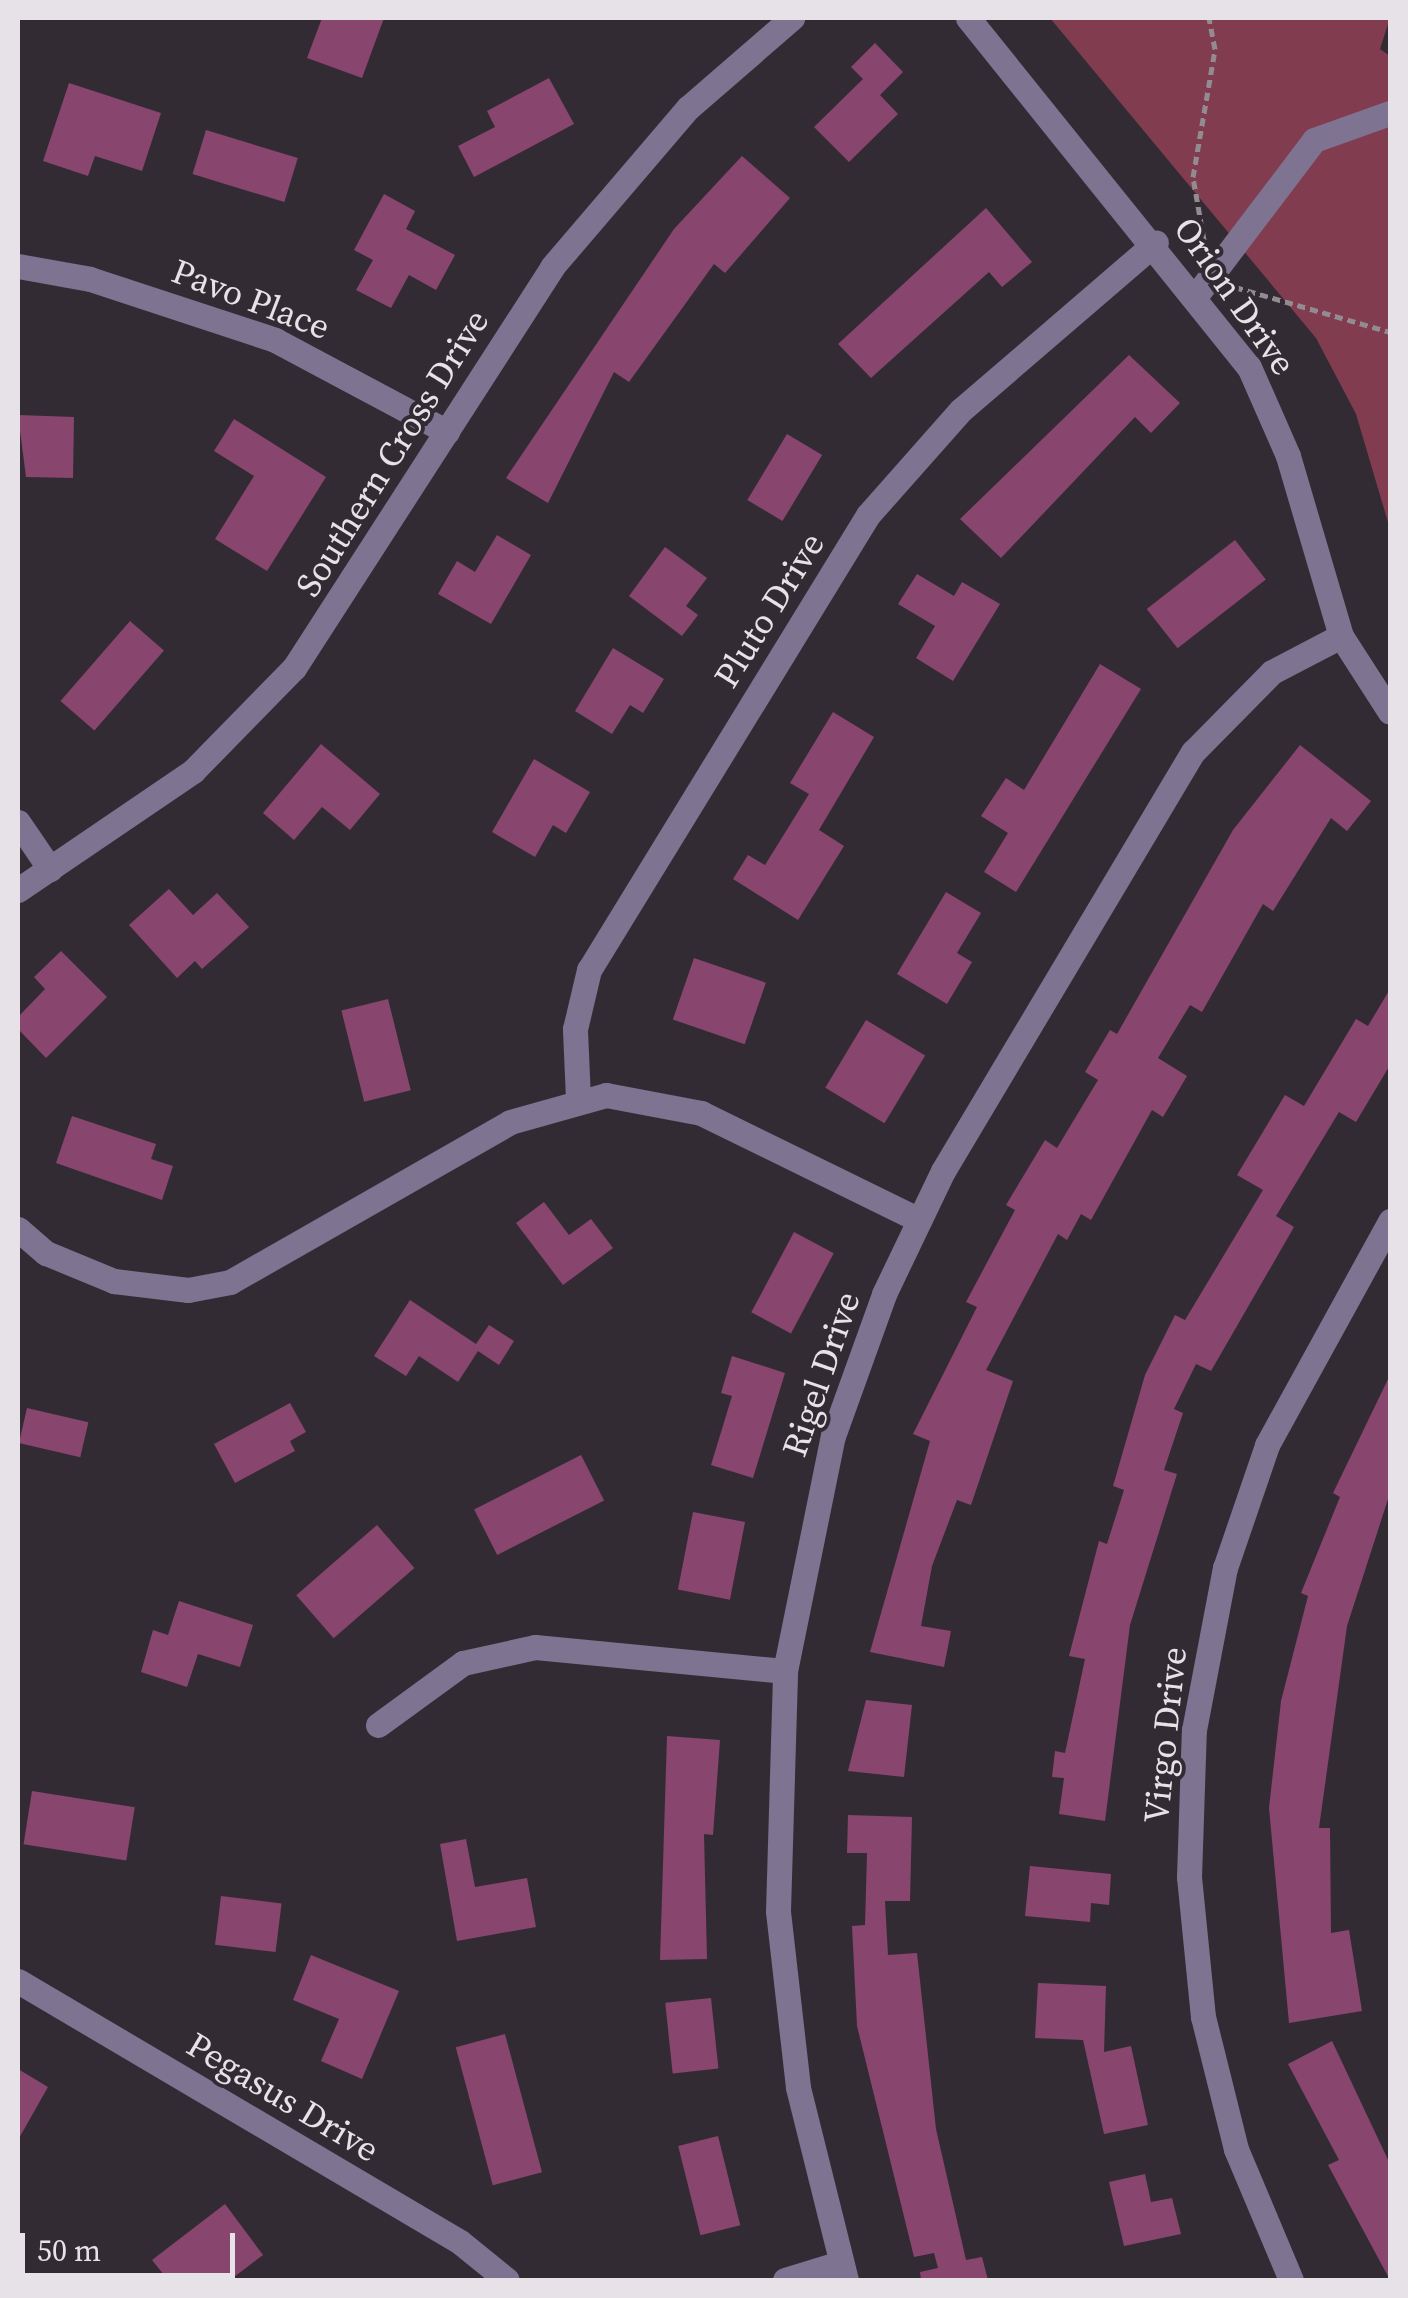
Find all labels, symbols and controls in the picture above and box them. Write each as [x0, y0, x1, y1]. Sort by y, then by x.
street label: Orion Drive [1165, 209, 1305, 383]
street label: Pavo Place [166, 250, 336, 348]
street label: Southern Cross Drive [287, 302, 497, 604]
street label: Pluto Drive [705, 525, 833, 695]
street label: Rigel Drive [773, 1286, 869, 1462]
street label: Virgo Drive [1135, 1645, 1195, 1825]
street label: Pegasus Drive [179, 2023, 387, 2171]
scale bar [25, 2213, 240, 2275]
text: 50 m [37, 2230, 101, 2271]

